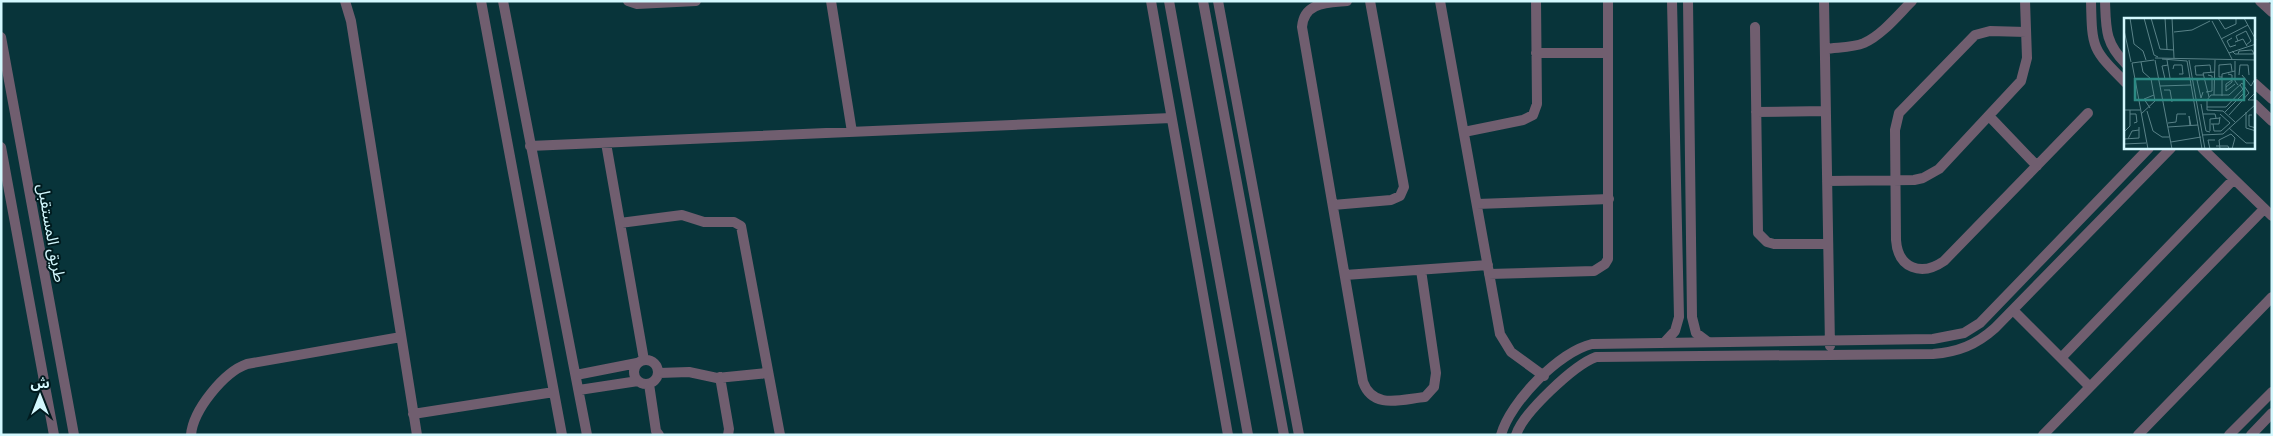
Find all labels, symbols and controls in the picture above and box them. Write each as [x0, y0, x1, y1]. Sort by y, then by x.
inset map [2124, 18, 2256, 149]
street label: طريق المستقبل [32, 182, 70, 284]
north arrow [15, 371, 65, 421]
text: ش [30, 375, 50, 392]

